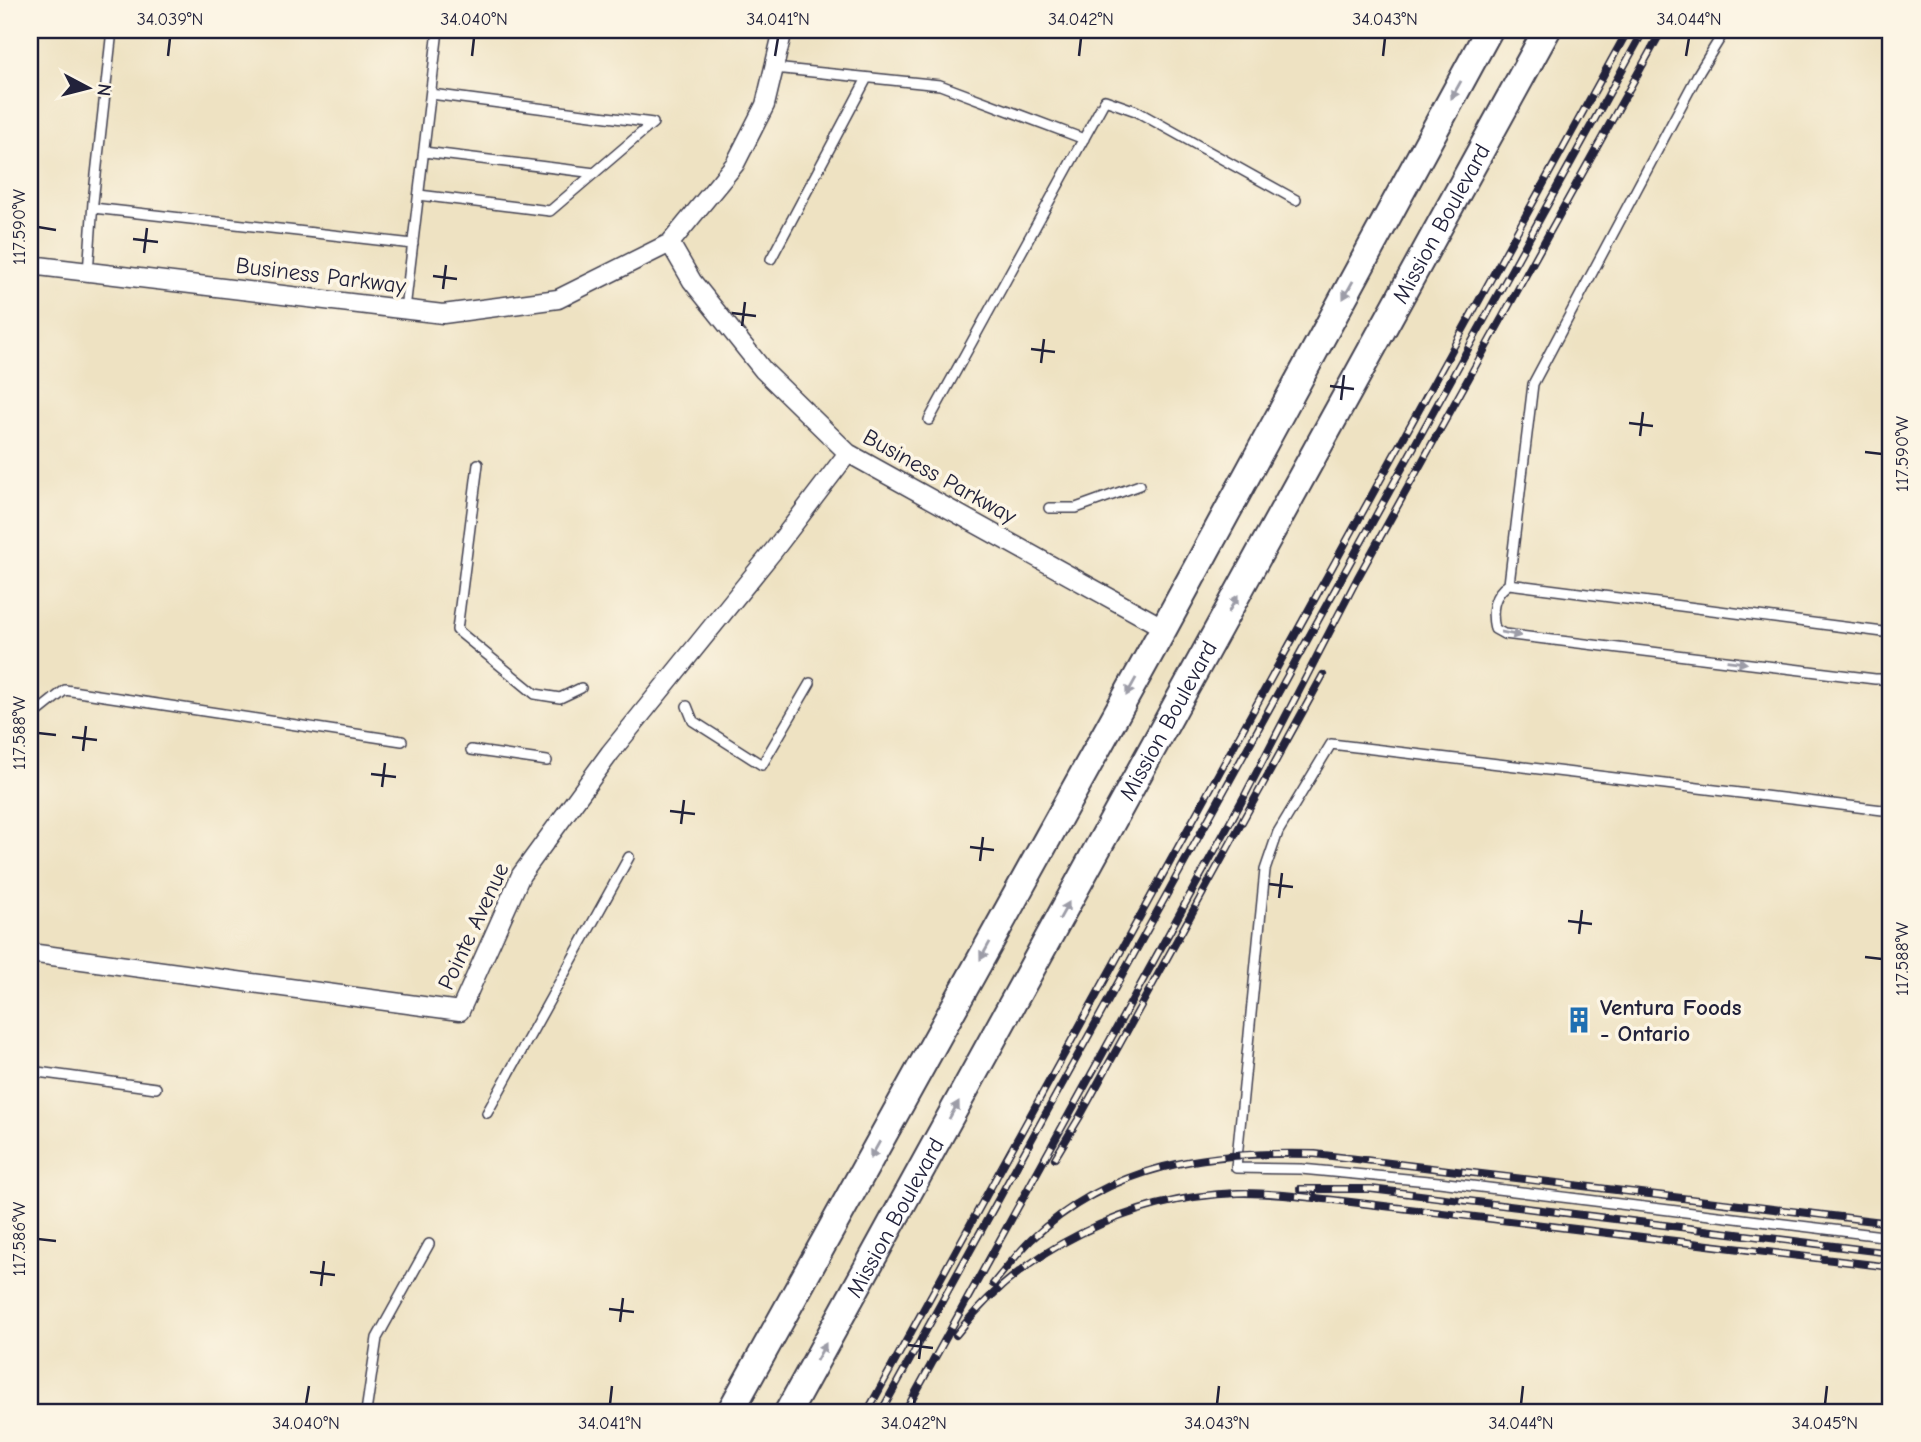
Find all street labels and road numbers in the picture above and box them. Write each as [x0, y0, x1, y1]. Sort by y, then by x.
street label: Mission Boulevard [1387, 139, 1496, 308]
street label: Business Parkway [234, 252, 408, 299]
street label: Business Parkway [858, 423, 1022, 530]
street label: Mission Boulevard [1114, 636, 1223, 805]
street label: Pointe Avenue [432, 858, 515, 994]
street label: Mission Boulevard [841, 1133, 950, 1302]

